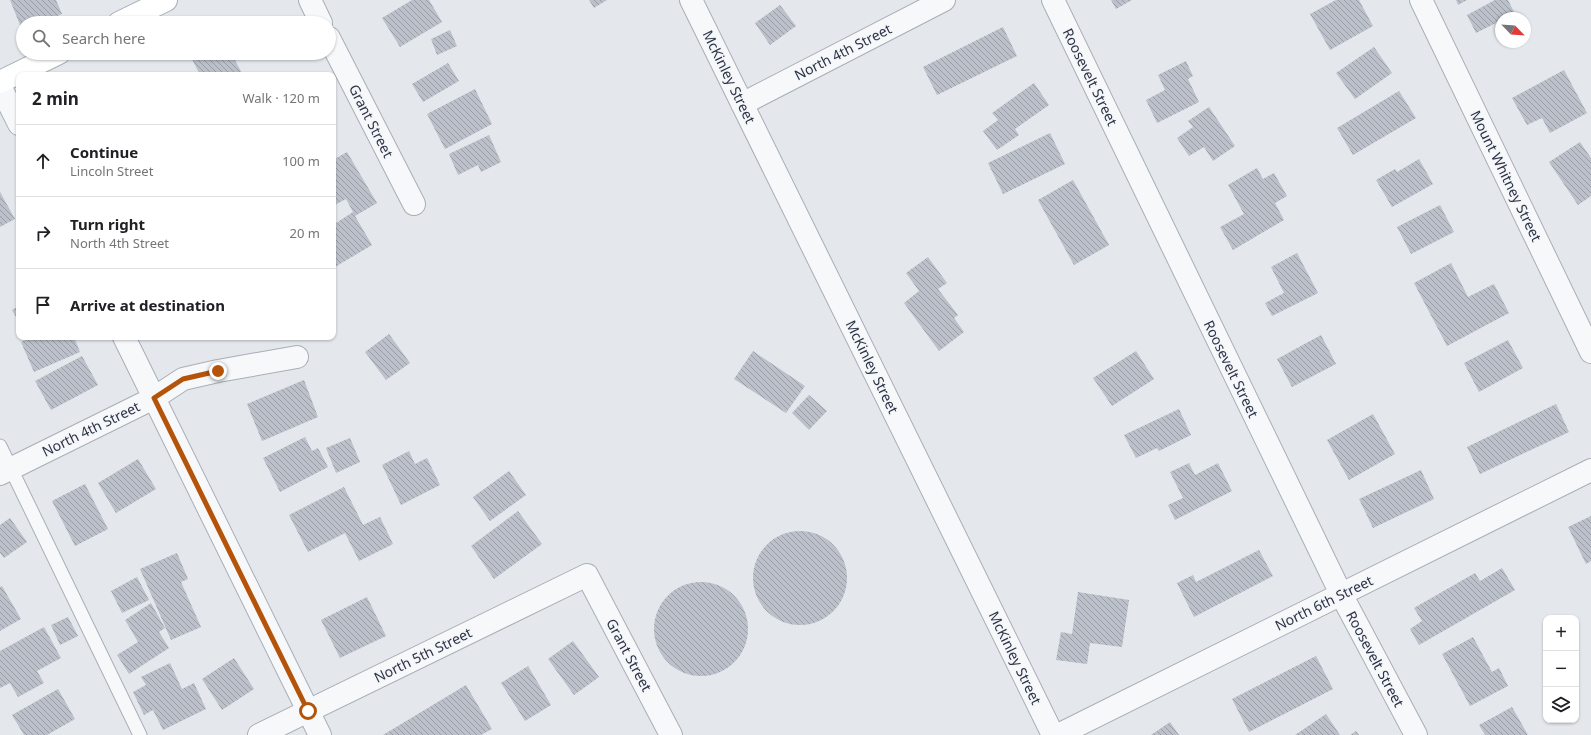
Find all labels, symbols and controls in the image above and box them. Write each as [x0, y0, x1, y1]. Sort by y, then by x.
north arrow [1495, 12, 1531, 48]
search box [16, 16, 336, 60]
street label: North 4th Street [791, 19, 895, 84]
street label: Roosevelt Street [1059, 25, 1122, 129]
icon: search [30, 27, 52, 49]
street label: McKinley Street [699, 27, 760, 127]
text: Search here [62, 28, 145, 48]
street label: Grant Street [345, 81, 398, 161]
text: 2 min [32, 87, 79, 110]
text: Walk · 120 m [242, 89, 320, 107]
street label: Mount Whitney Street [1466, 107, 1546, 244]
text: Continue [70, 142, 138, 162]
icon: ahead [32, 150, 54, 172]
text: 100 m [282, 152, 320, 170]
text: Lincoln Street [70, 162, 153, 180]
text: Turn right [70, 214, 145, 234]
icon: right [32, 222, 54, 244]
text: 20 m [290, 224, 320, 242]
text: North 4th Street [70, 234, 169, 252]
icon: arrive [32, 294, 54, 316]
text: Arrive at destination [70, 295, 225, 315]
street label: McKinley Street [842, 317, 903, 417]
street label: Roosevelt Street [1200, 317, 1263, 421]
route end [209, 362, 227, 380]
street label: North 4th Street [39, 397, 143, 460]
street label: North 6th Street [1272, 571, 1376, 634]
street label: Roosevelt Street [1342, 607, 1409, 710]
street label: McKinley Street [985, 608, 1046, 708]
street label: Grant Street [602, 615, 657, 695]
map controls [1543, 615, 1579, 723]
button: + [1543, 615, 1579, 651]
street label: North 5th Street [371, 623, 475, 686]
button: − [1543, 651, 1579, 687]
button: layers [1543, 687, 1579, 723]
route start [299, 702, 317, 720]

